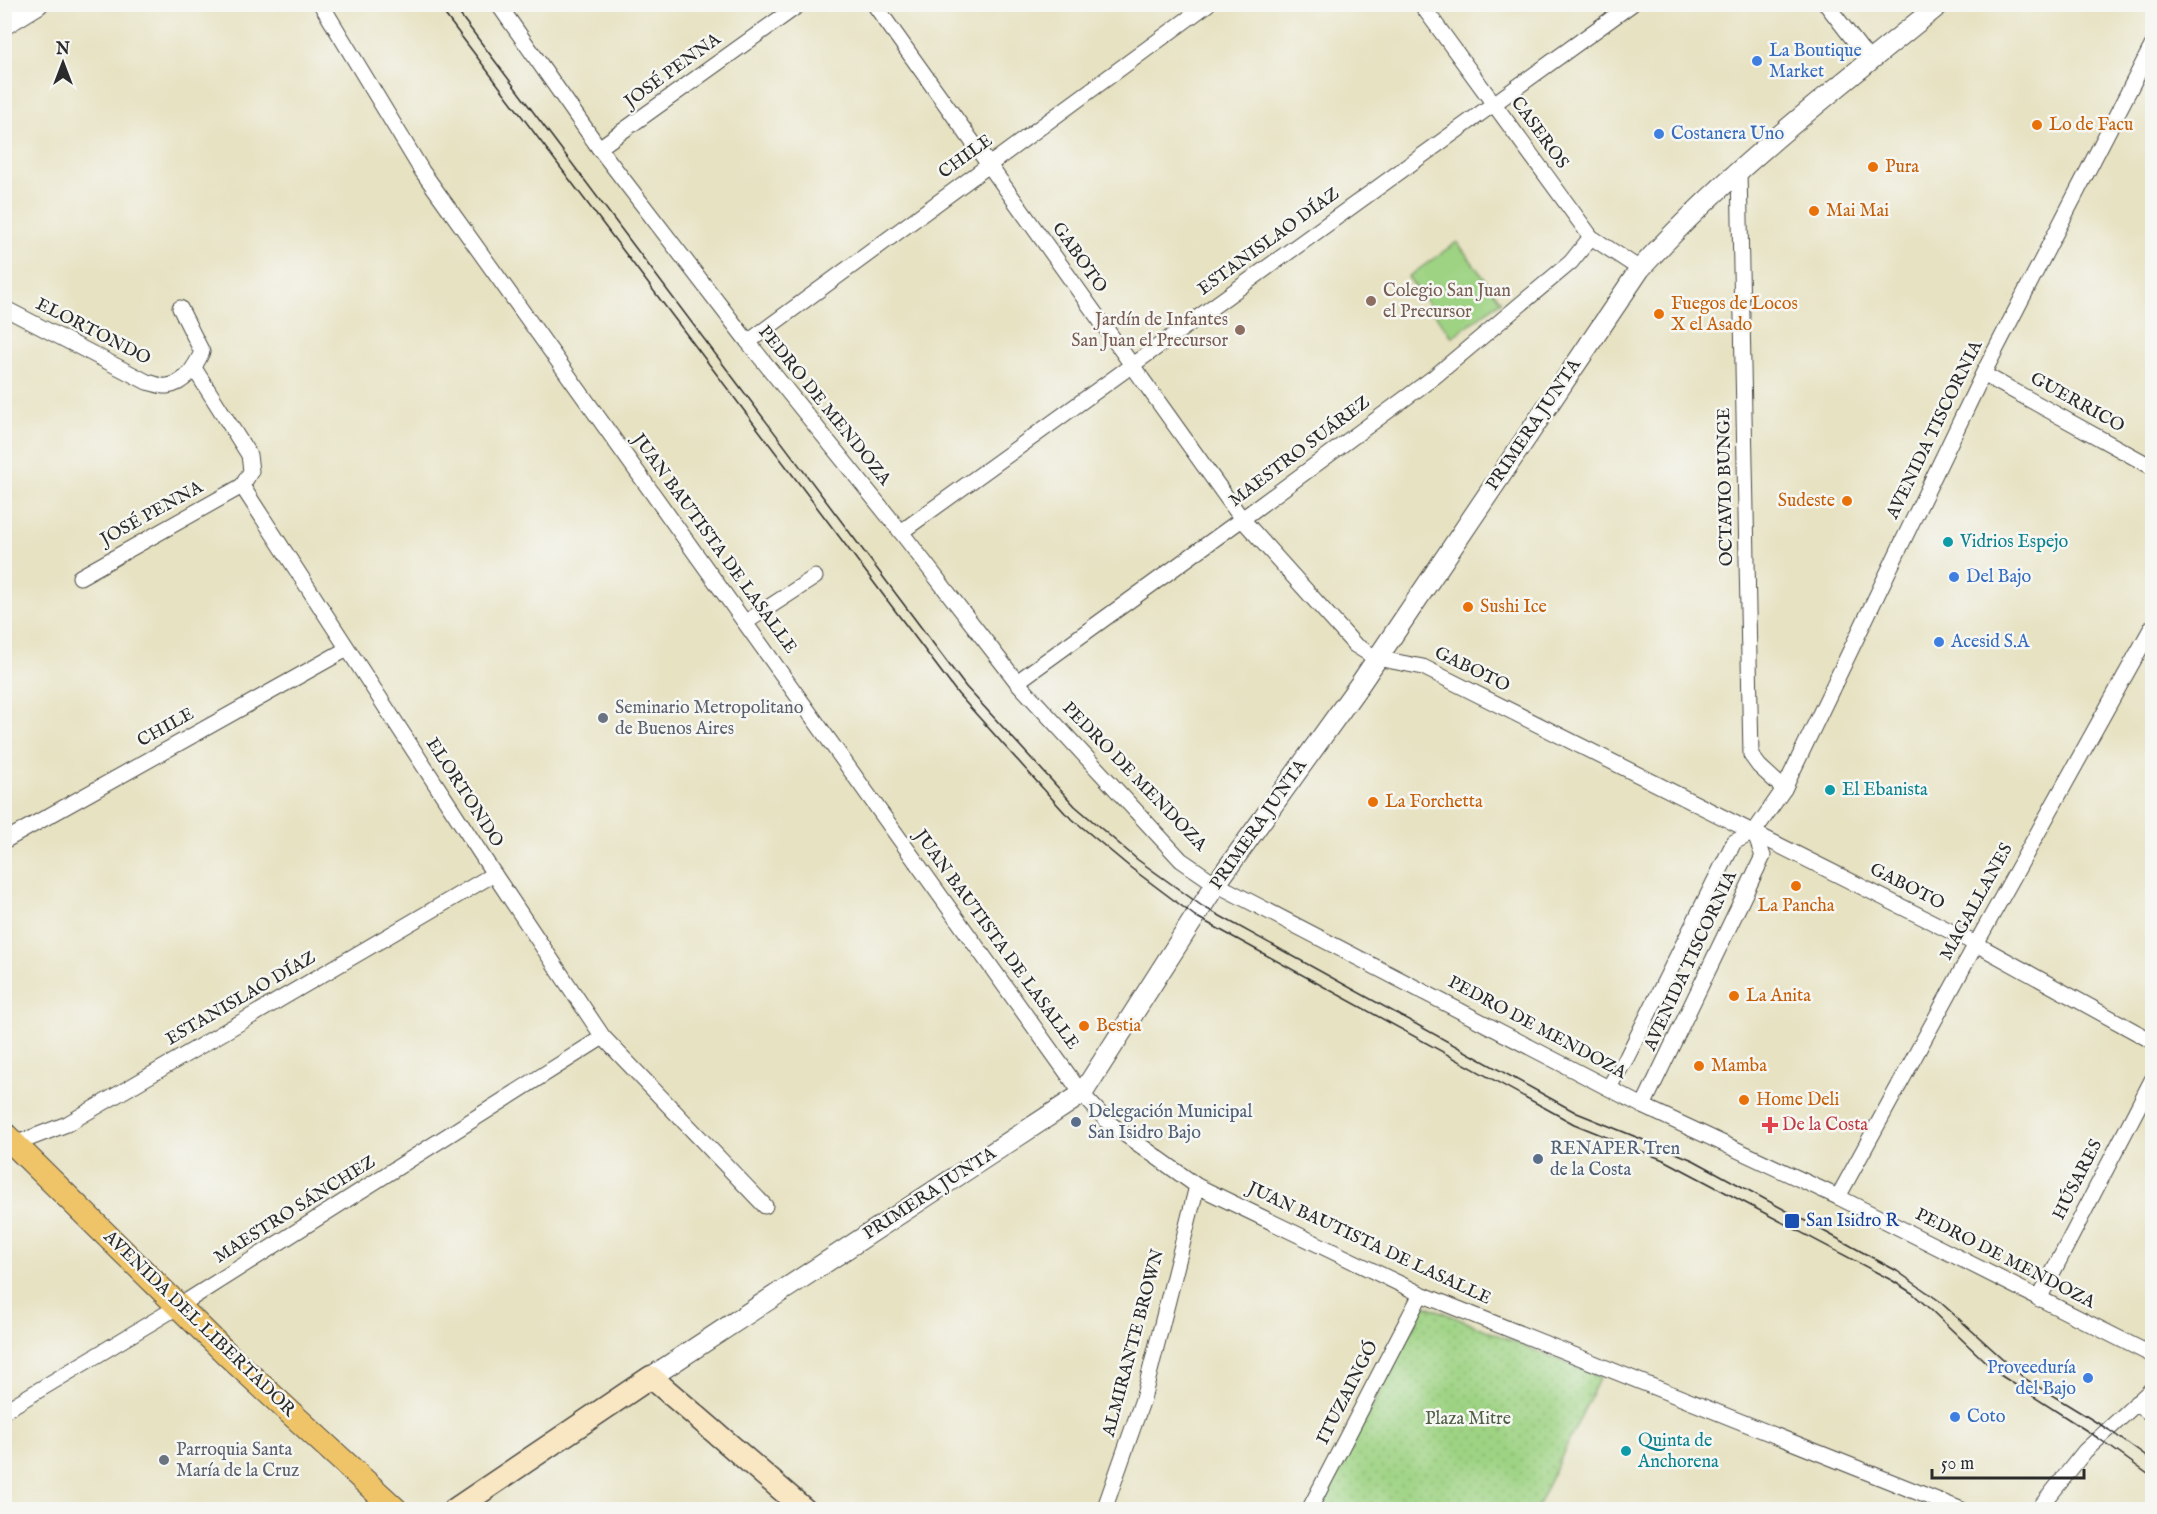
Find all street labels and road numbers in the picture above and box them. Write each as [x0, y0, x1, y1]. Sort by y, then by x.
street label: JOSÉ PENNA [618, 26, 726, 115]
street label: CASEROS [1505, 92, 1573, 174]
street label: CHILE [934, 130, 998, 184]
street label: ESTANISLAO DÍAZ [1193, 181, 1345, 301]
street label: GABOTO [1046, 218, 1112, 298]
street label: ELORTONDO [32, 293, 154, 371]
street label: PEDRO DE MENDOZA [752, 321, 896, 491]
street label: AVENIDA TISCORNIA [1881, 336, 1989, 524]
street label: PRIMERA JUNTA [1481, 354, 1587, 495]
street label: GUERRICO [2026, 368, 2128, 438]
street label: MAESTRO SUÁREZ [1224, 390, 1375, 513]
street label: OCTAVIO BUNGE [1713, 407, 1739, 567]
street label: JUAN BAUTISTA DE LASALLE [625, 428, 802, 658]
street label: JOSÉ PENNA [94, 474, 208, 553]
street label: GABOTO [1430, 642, 1514, 698]
street label: PEDRO DE MENDOZA [1057, 697, 1212, 857]
street label: CHILE [134, 703, 198, 753]
street label: ELORTONDO [420, 734, 508, 852]
street label: PRIMERA JUNTA [1205, 755, 1313, 895]
street label: JUAN BAUTISTA DE LASALLE [907, 824, 1084, 1054]
street label: MAGALLANES [1935, 839, 2019, 965]
street label: GABOTO [1866, 858, 1948, 916]
street label: AVENIDA TISCORNIA [1639, 867, 1743, 1056]
street label: ESTANISLAO DÍAZ [161, 945, 320, 1051]
street label: PEDRO DE MENDOZA [1444, 971, 1631, 1085]
street label: HÚSARES [2047, 1135, 2108, 1224]
street label: PRIMERA JUNTA [859, 1142, 1001, 1246]
street label: MAESTRO SÁNCHEZ [209, 1149, 380, 1269]
street label: JUAN BAUTISTA DE LASALLE [1242, 1176, 1494, 1311]
street label: PEDRO DE MENDOZA [1911, 1204, 2100, 1315]
street label: AVENIDA DEL LIBERTADOR [97, 1225, 301, 1423]
street label: ALMIRANTE BROWN [1098, 1246, 1170, 1440]
street label: ITUZAINGÓ [1310, 1336, 1384, 1449]

